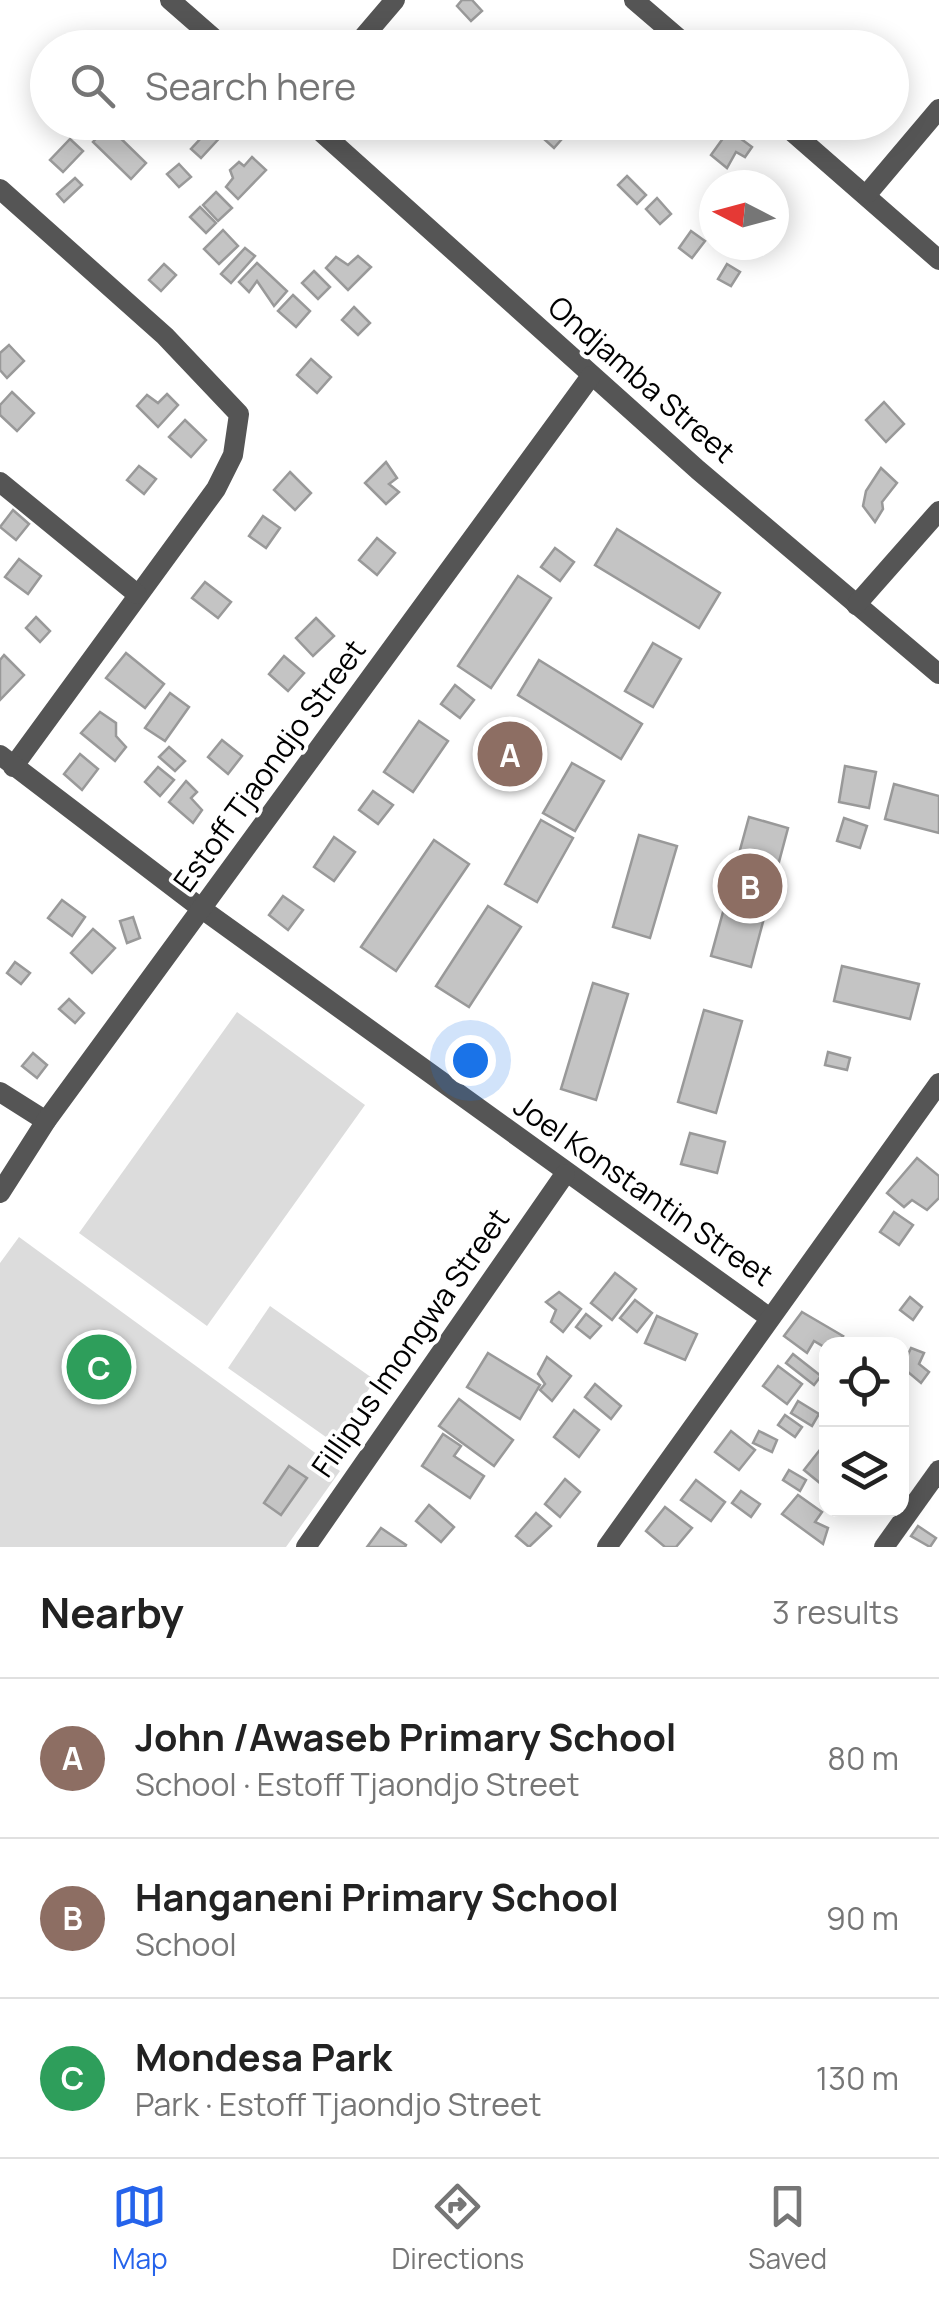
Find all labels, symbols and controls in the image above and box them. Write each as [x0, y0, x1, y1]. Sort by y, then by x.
search box [30, 30, 909, 140]
icon: search [65, 58, 120, 113]
text: Search here [145, 59, 356, 111]
north arrow [699, 170, 789, 260]
street label: Ondjamba Street [540, 286, 744, 472]
street label: Estoff Tjaondjo Street [163, 631, 374, 900]
pin: A [478, 716, 542, 792]
pin: B [718, 848, 782, 924]
your location [445, 1035, 496, 1086]
street label: Joel Konstantin Street [506, 1085, 782, 1295]
street label: Fillipus Imongwa Street [301, 1200, 518, 1485]
pin: C [66, 1330, 132, 1404]
map controls [819, 1337, 909, 1517]
button: locate [819, 1337, 909, 1427]
button: layers [819, 1427, 909, 1517]
text: Nearby [40, 1583, 184, 1641]
text: 3 results [772, 1590, 899, 1634]
text: John /Awaseb Primary School [135, 1710, 677, 1762]
text: A [62, 1736, 83, 1780]
text: 80 m [827, 1736, 899, 1780]
text: School · Estoff Tjaondjo Street [135, 1762, 580, 1806]
text: Hanganeni Primary School [135, 1870, 619, 1922]
text: B [62, 1896, 83, 1940]
text: 90 m [826, 1896, 899, 1940]
text: School [135, 1922, 237, 1966]
text: Mondesa Park [135, 2030, 392, 2082]
text: C [61, 2056, 84, 2100]
text: 130 m [816, 2056, 899, 2100]
text: Park · Estoff Tjaondjo Street [135, 2082, 542, 2126]
tab: Map [112, 2179, 168, 2277]
tab: Directions [392, 2179, 524, 2277]
tab: Saved [748, 2179, 827, 2277]

